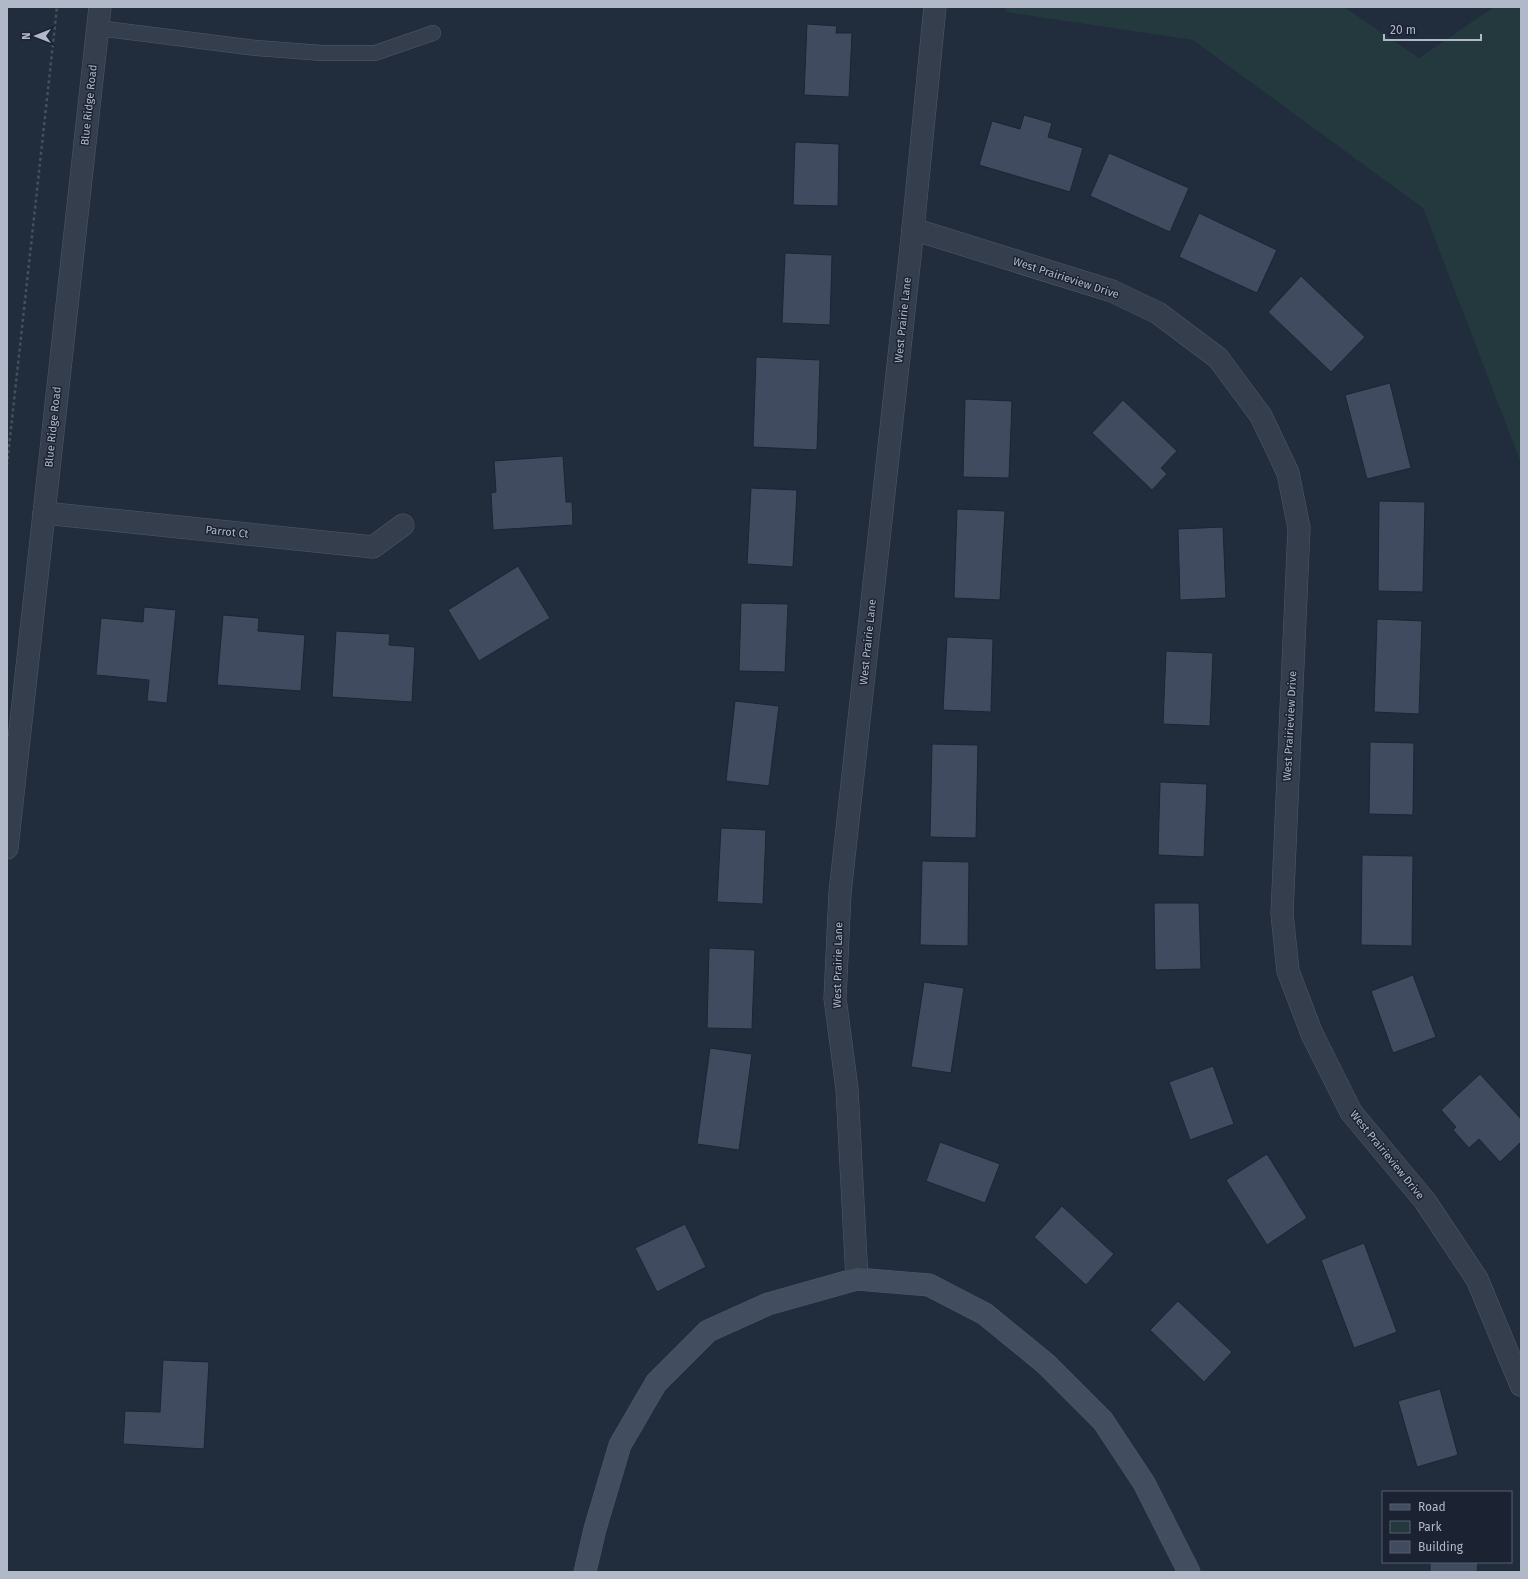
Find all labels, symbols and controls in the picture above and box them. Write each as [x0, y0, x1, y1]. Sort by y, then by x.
north arrow [16, 16, 56, 56]
scale bar [1384, 16, 1481, 42]
text: 20 m [1390, 23, 1416, 37]
text: N [20, 32, 33, 40]
street label: Blue Ridge Road [78, 64, 100, 146]
street label: West Prairieview Drive [1011, 255, 1121, 301]
street label: West Prairie Lane [892, 276, 914, 364]
street label: Blue Ridge Road [42, 386, 64, 468]
street label: Parrot Ct [205, 523, 249, 541]
street label: West Prairie Lane [857, 598, 879, 686]
street label: West Prairieview Drive [1281, 670, 1299, 782]
street label: West Prairie Lane [831, 922, 845, 1008]
street label: West Prairieview Drive [1347, 1108, 1427, 1202]
legend [1382, 1491, 1512, 1563]
text: Road [1418, 1500, 1446, 1514]
text: Park [1418, 1520, 1442, 1534]
text: Building [1418, 1540, 1464, 1554]

